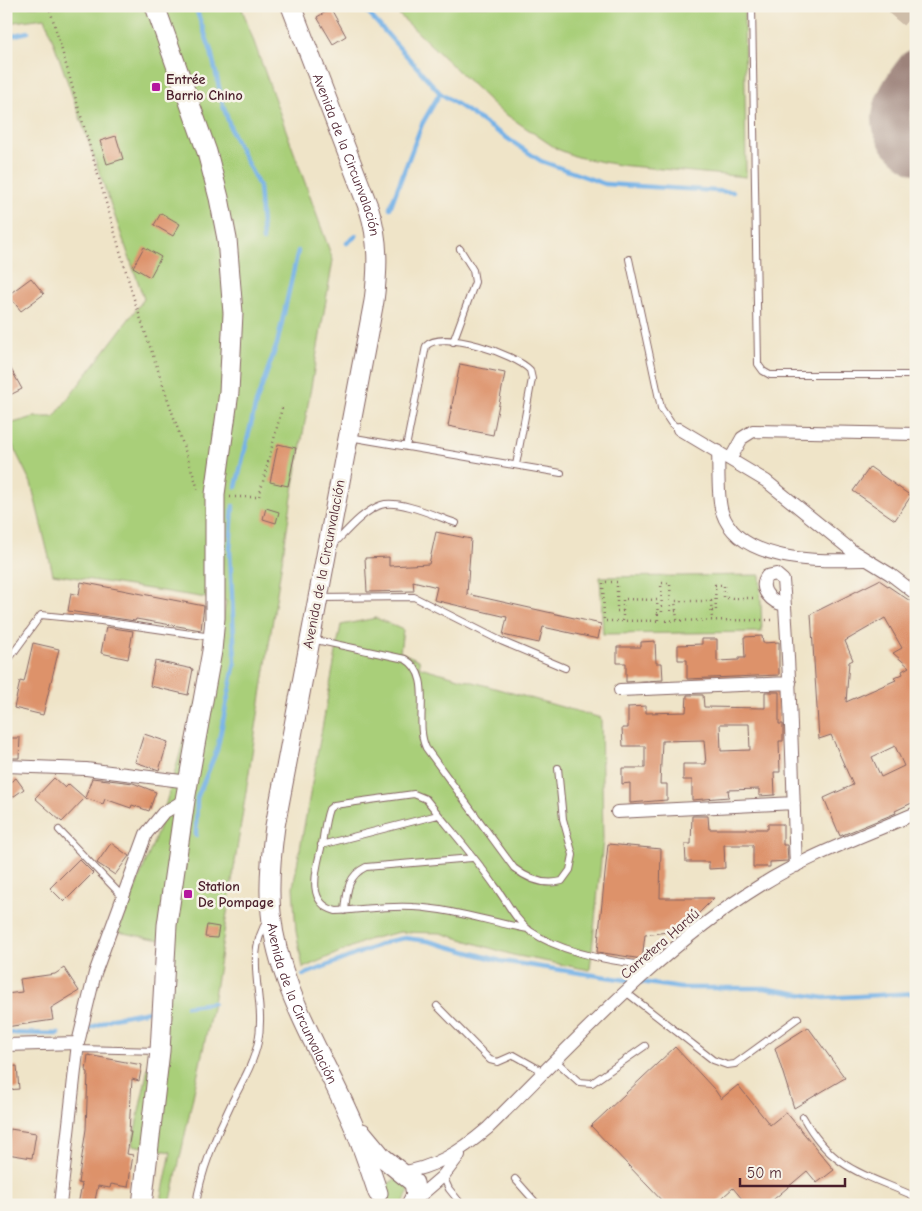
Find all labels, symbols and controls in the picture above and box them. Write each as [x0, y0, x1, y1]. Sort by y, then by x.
place label: Entrée Barrio Chino [166, 71, 243, 104]
street label: Avenida de la Circunvalación [309, 71, 384, 237]
marker: Entrée Barrio Chino [150, 81, 162, 93]
street label: Avenida de la Circunvalación [299, 478, 349, 650]
place label: Station De Pompage [198, 878, 274, 911]
marker: Station De Pompage [182, 888, 194, 900]
street label: Carretera Hardú [617, 905, 703, 983]
street label: Avenida de la Circunvalación [264, 922, 341, 1087]
scale bar [740, 1156, 844, 1188]
text: 50 m [747, 1164, 782, 1182]

